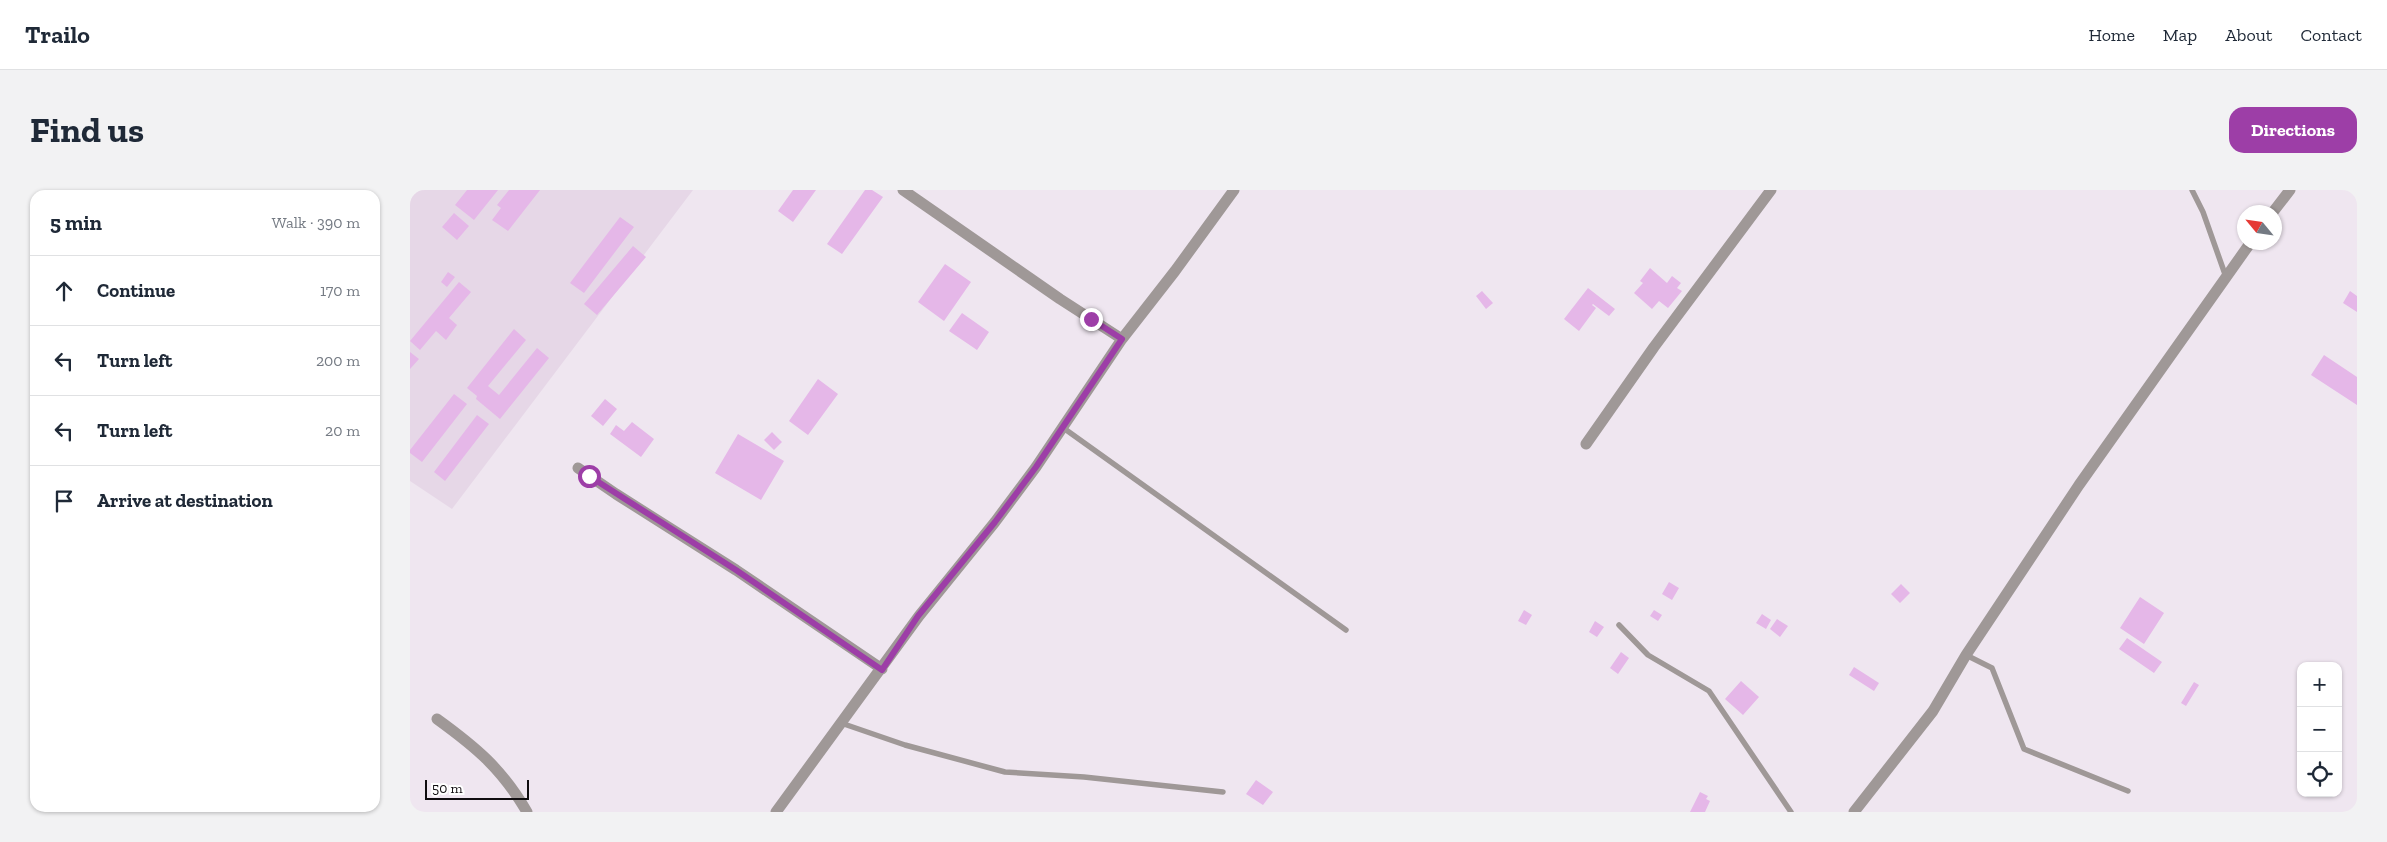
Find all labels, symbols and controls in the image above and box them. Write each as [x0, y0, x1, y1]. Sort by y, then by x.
text: Trailo [25, 20, 90, 49]
text: Home [2088, 24, 2135, 46]
text: Map [2163, 24, 2197, 46]
text: About [2225, 24, 2272, 46]
text: Contact [2300, 24, 2362, 46]
button: Directions [2229, 107, 2357, 153]
text: Find us [30, 109, 144, 151]
north arrow [2237, 205, 2282, 250]
text: 5 min [50, 210, 102, 235]
text: Walk · 390 m [272, 213, 360, 232]
icon: ahead [50, 277, 78, 305]
text: Continue [97, 279, 175, 302]
text: 170 m [320, 281, 360, 300]
route end [1080, 308, 1103, 331]
icon: left [50, 347, 78, 375]
text: Turn left [97, 349, 172, 372]
text: 200 m [316, 351, 360, 370]
icon: left [50, 417, 78, 445]
text: Turn left [97, 419, 172, 442]
text: 20 m [325, 421, 360, 440]
route start [578, 465, 601, 488]
icon: arrive [50, 487, 78, 515]
text: Arrive at destination [97, 489, 273, 512]
map controls [2297, 662, 2342, 797]
button: + [2297, 662, 2342, 707]
button: − [2297, 707, 2342, 752]
button: locate [2297, 752, 2342, 797]
scale bar [425, 777, 529, 800]
text: 50 m [432, 780, 463, 797]

